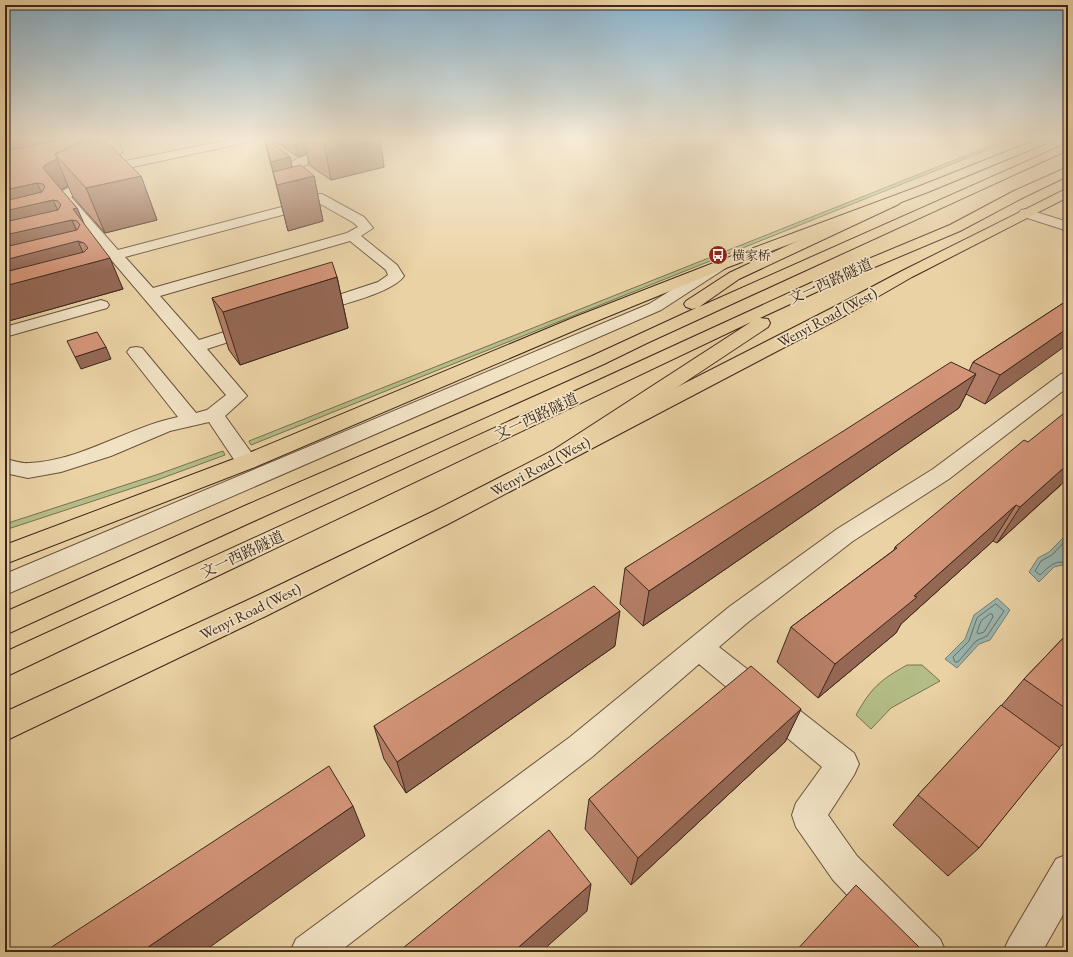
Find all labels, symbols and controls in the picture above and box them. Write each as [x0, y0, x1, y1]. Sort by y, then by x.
bus stop icon: 横家桥 [707, 244, 729, 266]
place label: 横家桥 [732, 247, 771, 264]
street label: 文一西路隧道 [785, 254, 875, 308]
street label: Wenyi Road (West) [774, 283, 880, 351]
street label: 文一西路隧道 [491, 388, 581, 444]
street label: Wenyi Road (West) [487, 432, 593, 500]
street label: 文一西路隧道 [197, 526, 287, 582]
street label: Wenyi Road (West) [196, 578, 304, 644]

